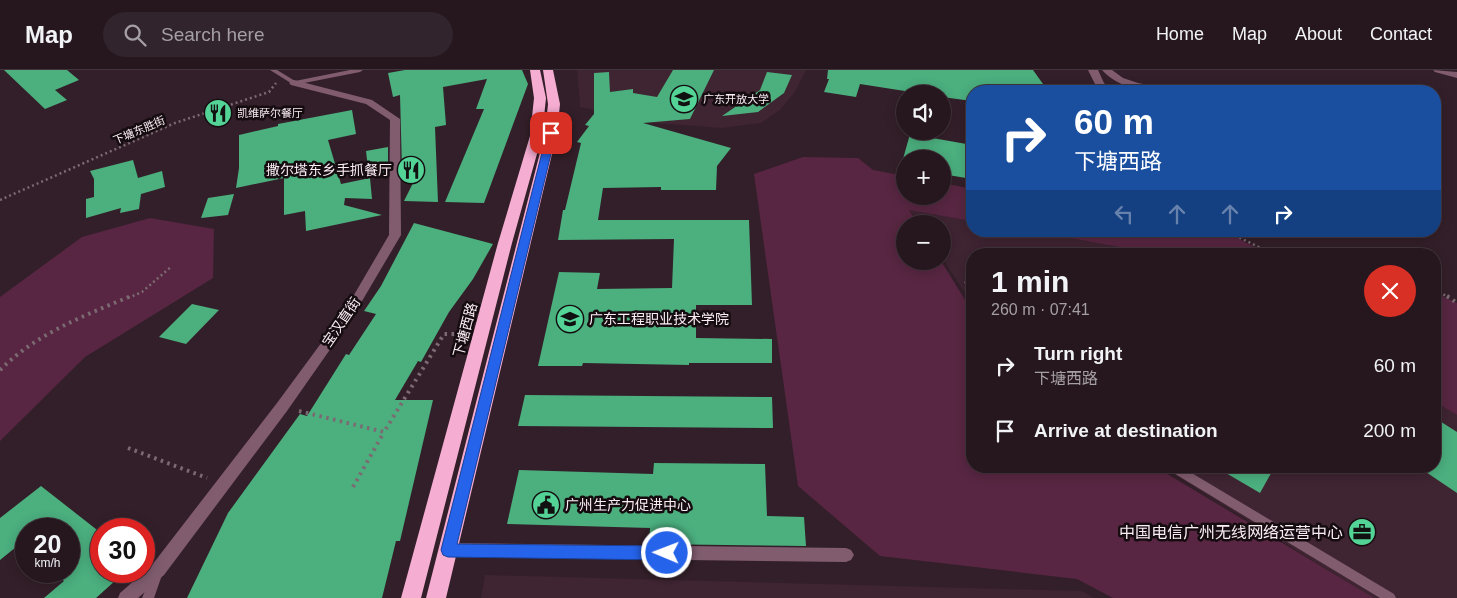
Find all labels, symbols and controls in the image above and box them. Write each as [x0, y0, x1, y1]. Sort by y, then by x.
search box [103, 12, 453, 57]
text: Map [25, 21, 73, 48]
icon: search [121, 21, 149, 49]
text: Search here [161, 24, 265, 45]
text: Home [1156, 24, 1204, 44]
text: Map [1232, 24, 1267, 44]
text: About [1295, 24, 1342, 44]
text: Contact [1370, 24, 1432, 44]
school or university icon: 广东开放大学 [669, 84, 699, 114]
map controls [896, 85, 951, 270]
button: sound [896, 85, 951, 140]
place label: 广东开放大学 [703, 93, 769, 105]
restaurant icon: 凯维萨尔餐厅 [203, 98, 233, 128]
text: 60 m [1074, 102, 1154, 141]
icon: right [991, 105, 1056, 170]
place label: 凯维萨尔餐厅 [237, 107, 303, 119]
pin [530, 112, 572, 154]
street label: 下塘东胜街 [111, 114, 167, 146]
icon: arrive [537, 119, 565, 147]
text: 下塘西路 [1074, 149, 1162, 174]
button: + [896, 150, 951, 205]
restaurant icon: 撒尔塔东乡手抓餐厅 [396, 155, 426, 185]
place label: 撒尔塔东乡手抓餐厅 [266, 162, 392, 178]
icon: left [1110, 200, 1138, 228]
icon: ahead [1163, 200, 1191, 228]
icon: ahead [1216, 200, 1244, 228]
icon: right [1269, 200, 1297, 228]
button: − [896, 215, 951, 270]
text: 1 min [991, 265, 1069, 298]
button: close [1364, 265, 1416, 317]
street label: 宝汉直街 [319, 294, 363, 350]
street label: 下塘西路 [450, 301, 480, 359]
text: 260 m · 07:41 [991, 301, 1090, 318]
school or university icon: 广东工程职业技术学院 [555, 304, 585, 334]
place label: 广东工程职业技术学院 [589, 311, 729, 327]
text: Turn right [1034, 343, 1122, 364]
icon: right [991, 352, 1019, 380]
text: 60 m [1374, 355, 1416, 376]
text: 下塘西路 [1034, 370, 1098, 387]
icon: arrive [991, 417, 1019, 445]
text: Arrive at destination [1034, 420, 1218, 441]
text: 200 m [1363, 420, 1416, 441]
public building icon: 广州生产力促进中心 [531, 490, 561, 520]
place label: 广州生产力促进中心 [565, 497, 691, 513]
office icon: 中国电信广州无线网络运营中心 [1347, 517, 1377, 547]
speed limit sign: 30 [90, 518, 155, 583]
place label: 中国电信广州无线网络运营中心 [1119, 524, 1343, 541]
position arrow [640, 526, 692, 578]
text: 20 [34, 530, 61, 558]
text: km/h [34, 556, 61, 570]

